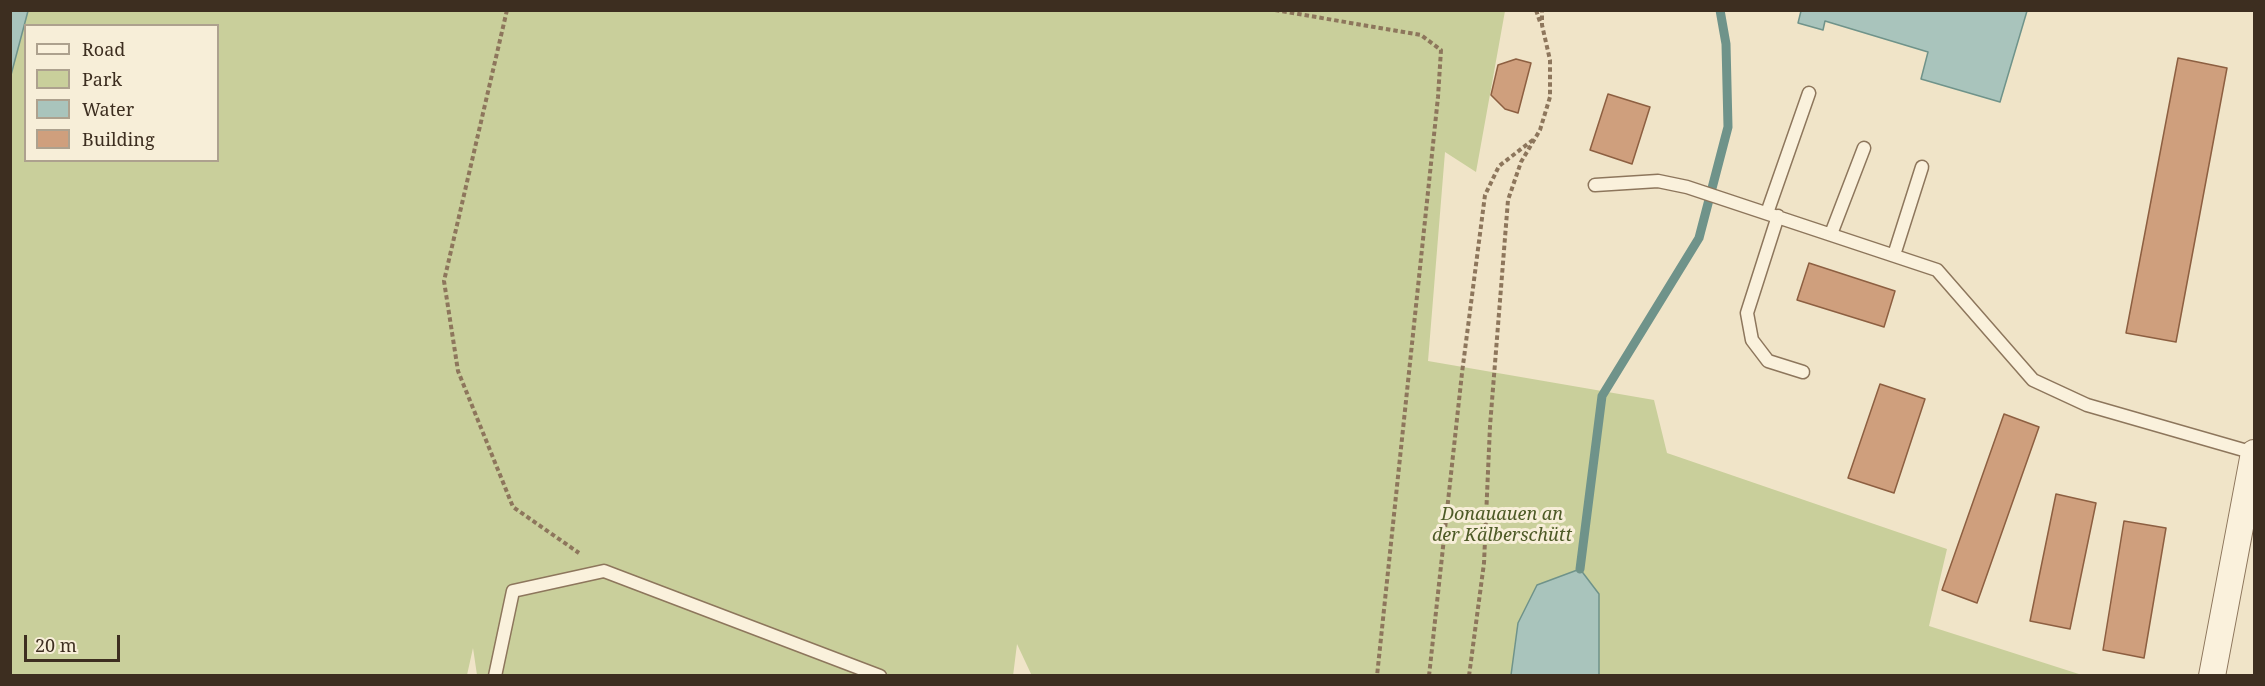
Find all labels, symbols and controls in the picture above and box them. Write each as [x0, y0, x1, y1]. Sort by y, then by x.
legend [24, 24, 219, 162]
text: Road [82, 37, 125, 61]
text: Park [82, 67, 122, 91]
text: Water [82, 97, 134, 121]
text: Building [82, 127, 155, 151]
park label: Donauauen an der Kälberschütt [1432, 504, 1572, 546]
scale bar [27, 623, 123, 661]
text: 20 m [35, 633, 77, 657]

